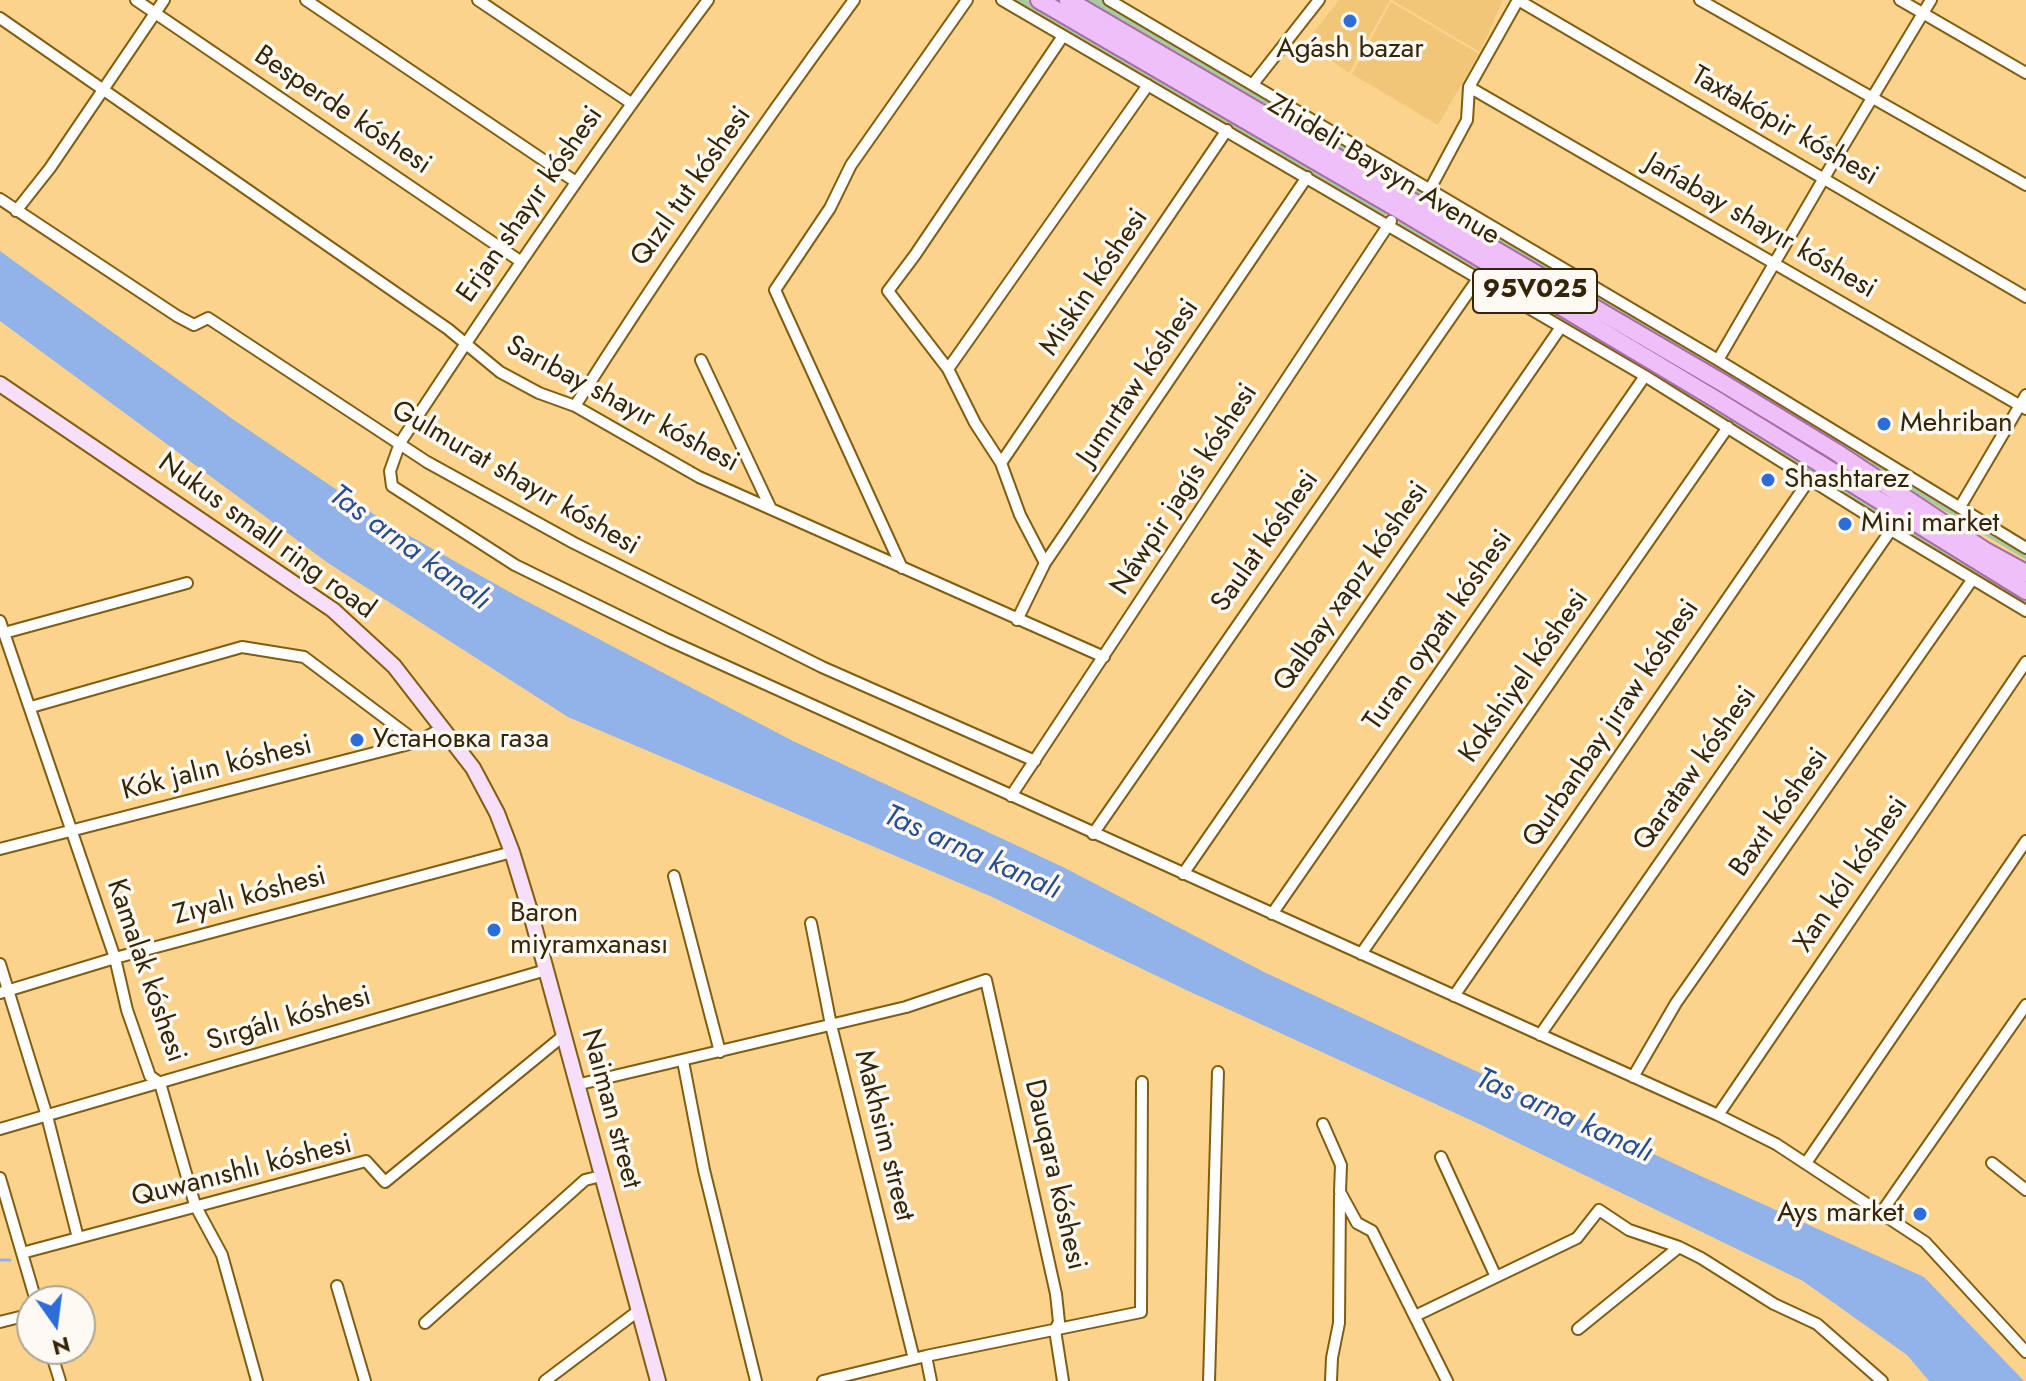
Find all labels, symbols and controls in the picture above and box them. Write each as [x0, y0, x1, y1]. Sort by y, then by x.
marker: Aǵash bazar [1341, 12, 1359, 30]
place label: Aǵash bazar [1276, 33, 1424, 67]
street label: Besperde kóshesi [247, 39, 437, 183]
street label: Taxtakópir kóshesi [1685, 60, 1883, 194]
street label: Zhideli Baysyn Avenue [1261, 88, 1505, 254]
street label: Erjan shayır kóshesi [451, 100, 611, 310]
street label: Qızıl tut kóshesi [625, 101, 759, 273]
street label: Jańabay shayır kóshesi [1638, 147, 1882, 307]
street label: Miskin kóshesi [1034, 203, 1156, 363]
road number: 95V025 [1473, 269, 1597, 313]
street label: Jumırtaw kóshesi [1071, 293, 1207, 473]
street label: Sarıbay shayır kóshesi [500, 329, 744, 481]
street label: Náwpir jaǵıs kóshesi [1104, 378, 1266, 602]
street label: Gulmurat shayır kóshesi [385, 394, 645, 564]
place label: Mehriban [1900, 407, 2013, 441]
marker: Mehriban [1875, 415, 1893, 433]
street label: Nukus small ring road [151, 447, 381, 627]
place label: Shashtarez [1784, 463, 1910, 497]
street label: Saulat kóshesi [1205, 465, 1327, 619]
marker: Shashtarez [1759, 471, 1777, 489]
street label: Qalbay xapız kóshesi [1267, 476, 1437, 698]
water label: Tas arna kanalı [321, 478, 497, 620]
place label: Mini market [1861, 507, 1999, 541]
marker: Mini market [1836, 515, 1854, 533]
street label: Turan oypatı kóshesi [1357, 524, 1521, 738]
street label: Kokshiyel kóshesi [1453, 584, 1597, 770]
street label: Qurbanbay jıraw kóshesi [1517, 594, 1707, 854]
street label: Qarataw kóshesi [1627, 681, 1765, 857]
place label: Установка газа [373, 723, 549, 757]
street label: Kók jalın kóshesi [119, 729, 315, 809]
marker: Установка газа [348, 731, 366, 749]
street label: Baxıt kóshesi [1723, 742, 1837, 884]
street label: Xan kól kóshesi [1788, 791, 1916, 959]
water label: Tas arna kanalı [877, 799, 1067, 909]
street label: Zıyalı kóshesi [170, 861, 330, 933]
street label: Kamalak kóshesi [98, 875, 192, 1067]
place label: Baron miyramxanası [510, 897, 668, 963]
marker: Baron miyramxanası [485, 921, 503, 939]
street label: Sırǵalı kóshesi [203, 980, 375, 1060]
street label: Naiman street [573, 1026, 647, 1192]
street label: Makhsim street [846, 1047, 920, 1225]
water label: Tas arna kanalı [1469, 1062, 1659, 1172]
street label: Dauqara kóshesi [1016, 1077, 1092, 1273]
street label: Quwanıshlı kóshesi [129, 1128, 355, 1216]
place label: Ays market [1777, 1197, 1904, 1231]
marker: Ays market [1911, 1205, 1929, 1223]
north arrow [16, 1285, 96, 1365]
text: N [49, 1329, 74, 1364]

